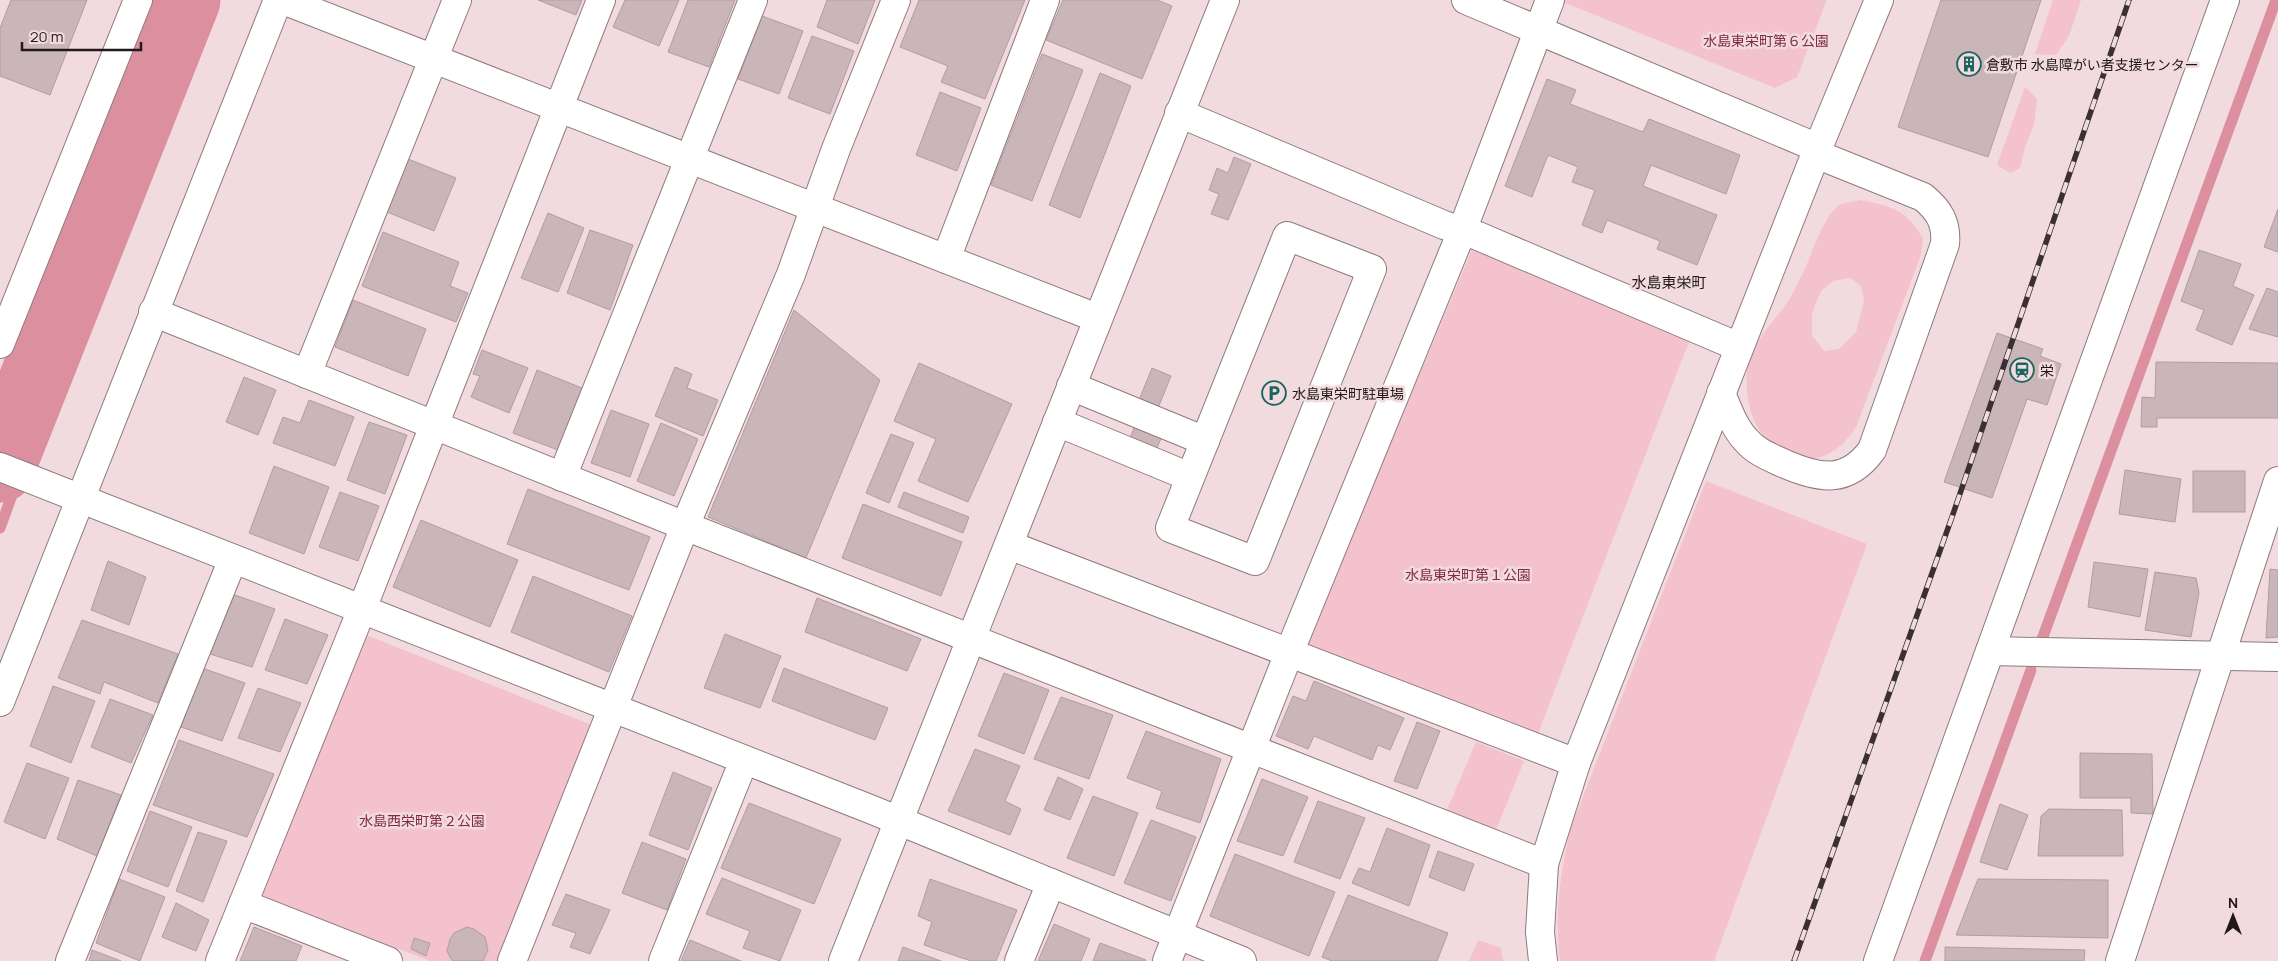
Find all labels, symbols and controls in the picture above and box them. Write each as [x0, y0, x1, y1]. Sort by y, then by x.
scale bar [22, 20, 141, 52]
text: 20 m [30, 26, 63, 47]
park label: 水島東栄町第６公園 [1703, 31, 1829, 50]
building icon: 倉敷市 水島障がい者支援センター [1956, 51, 1982, 77]
place label: 倉敷市 水島障がい者支援センター [1986, 55, 2199, 74]
district label: 水島東栄町 [1631, 272, 1707, 293]
station icon: 栄 [2009, 357, 2035, 383]
place label: 栄 [2040, 361, 2054, 380]
parking icon: 水島東栄町駐車場 [1261, 380, 1287, 406]
place label: 水島東栄町駐車場 [1292, 384, 1404, 403]
park label: 水島東栄町第１公園 [1405, 565, 1531, 584]
park label: 水島西栄町第２公園 [359, 811, 485, 830]
north arrow [2208, 891, 2258, 941]
text: N [2228, 893, 2238, 912]

